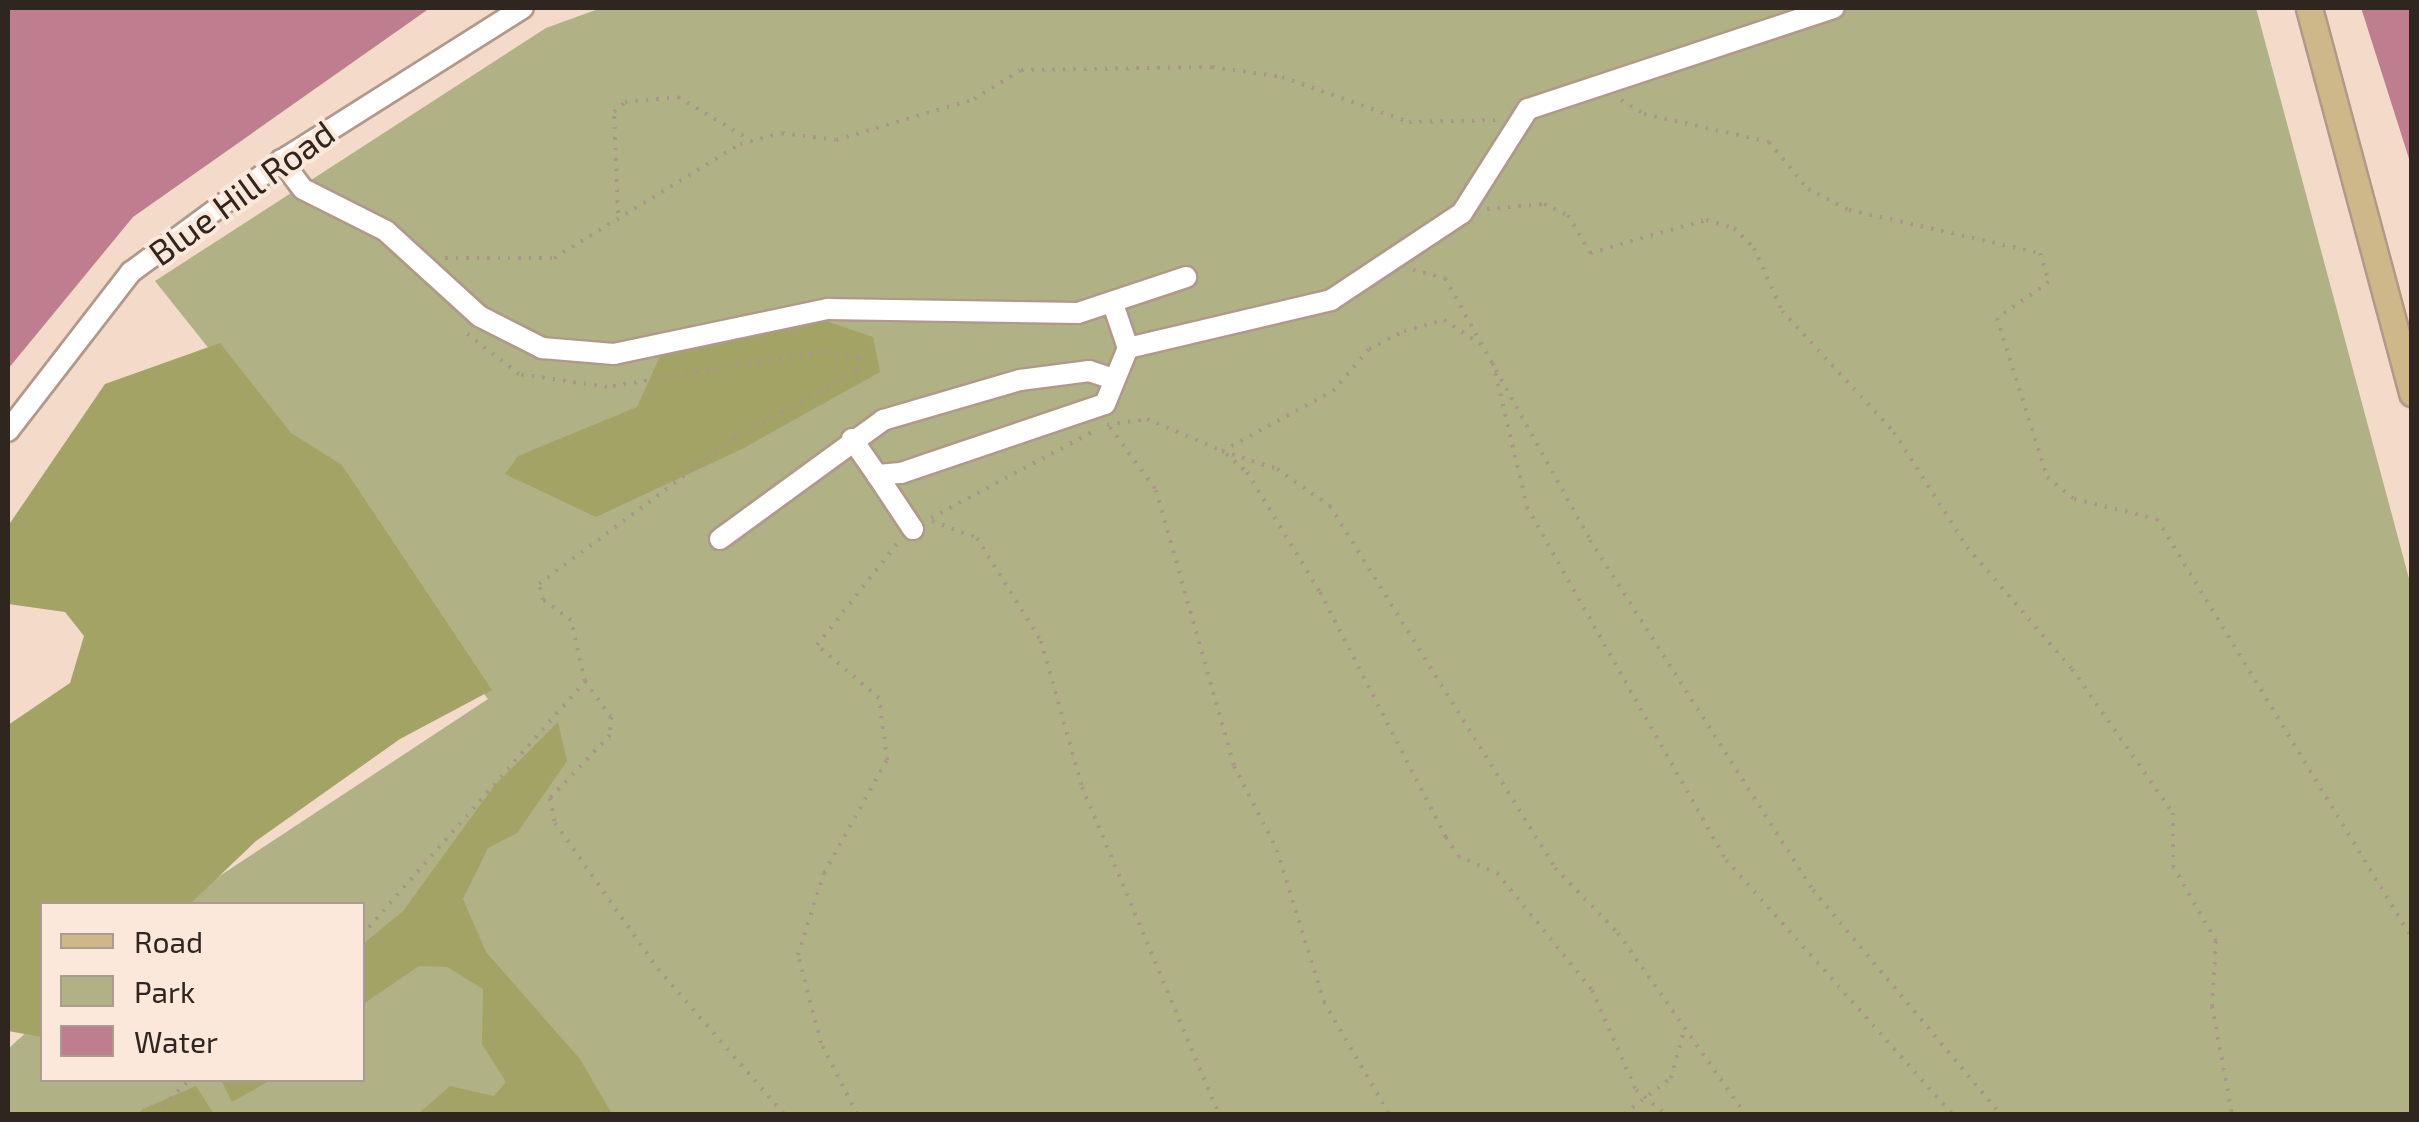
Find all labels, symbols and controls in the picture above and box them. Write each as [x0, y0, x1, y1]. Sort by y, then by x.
street label: Blue Hill Road [140, 110, 342, 274]
legend [40, 902, 365, 1082]
text: Road [134, 923, 203, 959]
text: Park [134, 973, 195, 1009]
text: Water [134, 1023, 218, 1059]

